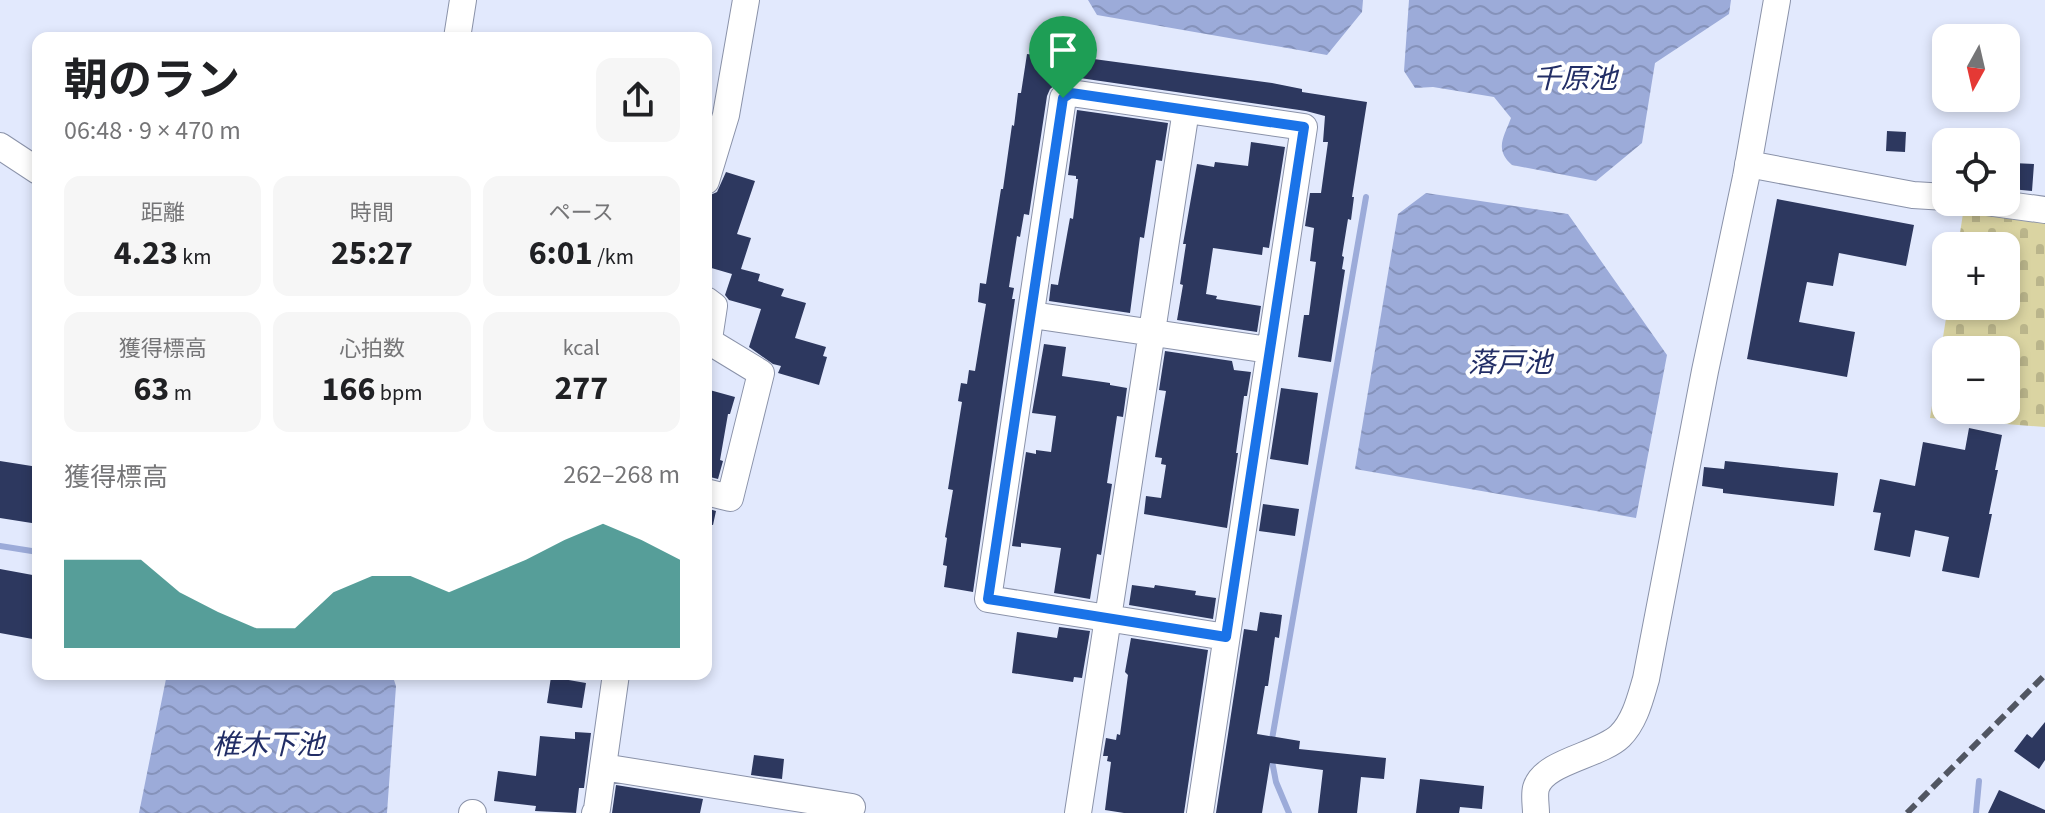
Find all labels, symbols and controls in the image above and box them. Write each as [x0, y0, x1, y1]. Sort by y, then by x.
pin [1029, 16, 1097, 98]
north arrow [1932, 24, 2020, 112]
map controls [1932, 24, 2020, 424]
icon: arrive [1041, 28, 1085, 72]
text: 朝のラン [64, 50, 240, 113]
button: share [596, 58, 680, 142]
water label: 千原池 [1533, 59, 1620, 99]
text: 06:48 · 9 × 470 m [64, 112, 241, 149]
button: locate [1932, 128, 2020, 216]
text: 距離 [141, 197, 185, 229]
text: 時間 [350, 197, 394, 229]
text: ペース [549, 197, 614, 229]
text: 4.23 [114, 229, 178, 278]
text: 25:27 [331, 229, 413, 278]
text: 6:01 [529, 229, 593, 278]
button: + [1932, 232, 2020, 320]
text: km [178, 241, 211, 273]
text: /km [593, 241, 634, 273]
text: kcal [563, 332, 600, 364]
text: 獲得標高 [119, 333, 207, 365]
text: 心拍数 [339, 333, 405, 365]
button: − [1932, 336, 2020, 424]
water label: 落戸池 [1468, 343, 1555, 383]
text: 277 [554, 364, 608, 413]
text: 63 [133, 365, 169, 414]
text: 166 [322, 365, 375, 414]
text: m [169, 377, 192, 409]
text: bpm [375, 377, 422, 409]
text: 262–268 m [563, 456, 680, 493]
text: 獲得標高 [64, 459, 168, 496]
water label: 椎木下池 [212, 725, 327, 765]

